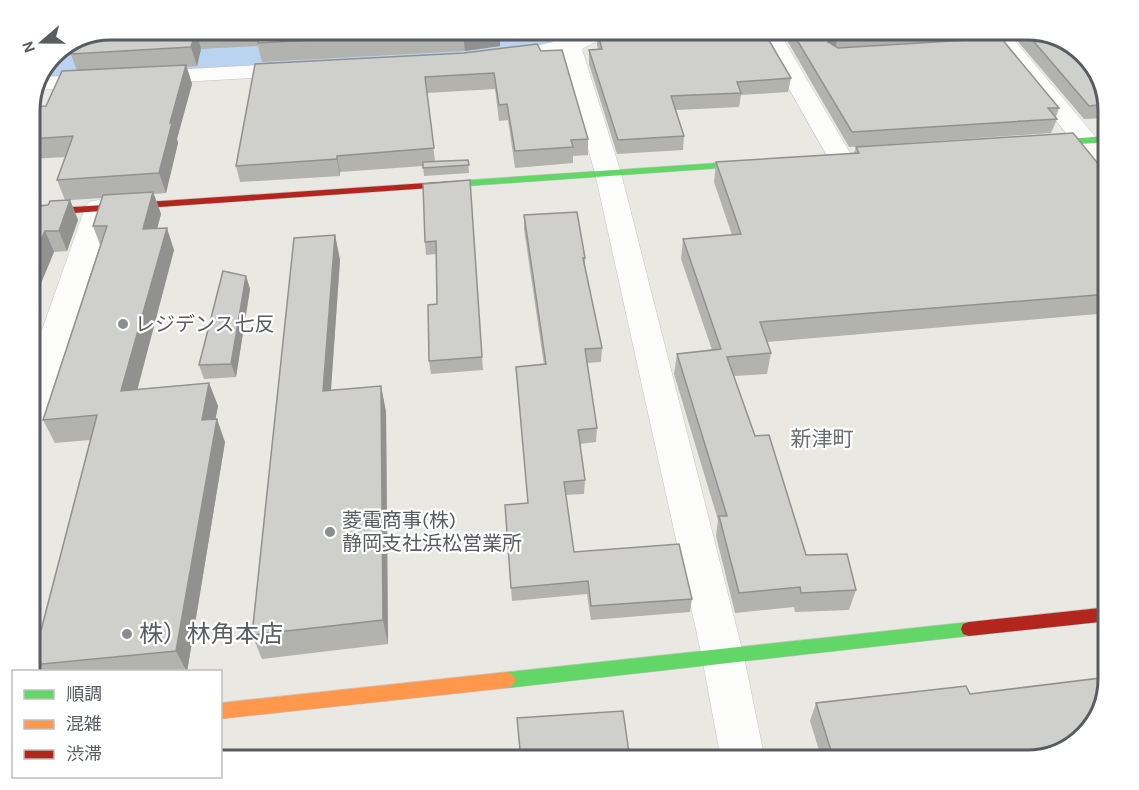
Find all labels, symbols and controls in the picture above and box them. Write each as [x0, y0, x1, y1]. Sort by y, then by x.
north arrow [12, 12, 72, 72]
text: N [17, 38, 39, 56]
place label: レジデンス七反 [135, 313, 275, 336]
marker: レジデンス七反 [116, 317, 130, 331]
district label: 新津町 [791, 427, 854, 451]
place label: 菱電商事(株) 静岡支社浜松営業所 [342, 509, 522, 555]
marker: 菱電商事(株) 静岡支社浜松営業所 [323, 525, 337, 539]
place label: 株）林角本店 [139, 620, 283, 648]
marker: 株）林角本店 [120, 627, 134, 641]
legend [12, 670, 222, 778]
text: 順調 [66, 683, 102, 705]
text: 混雑 [66, 713, 102, 735]
text: 渋滞 [66, 743, 102, 765]

